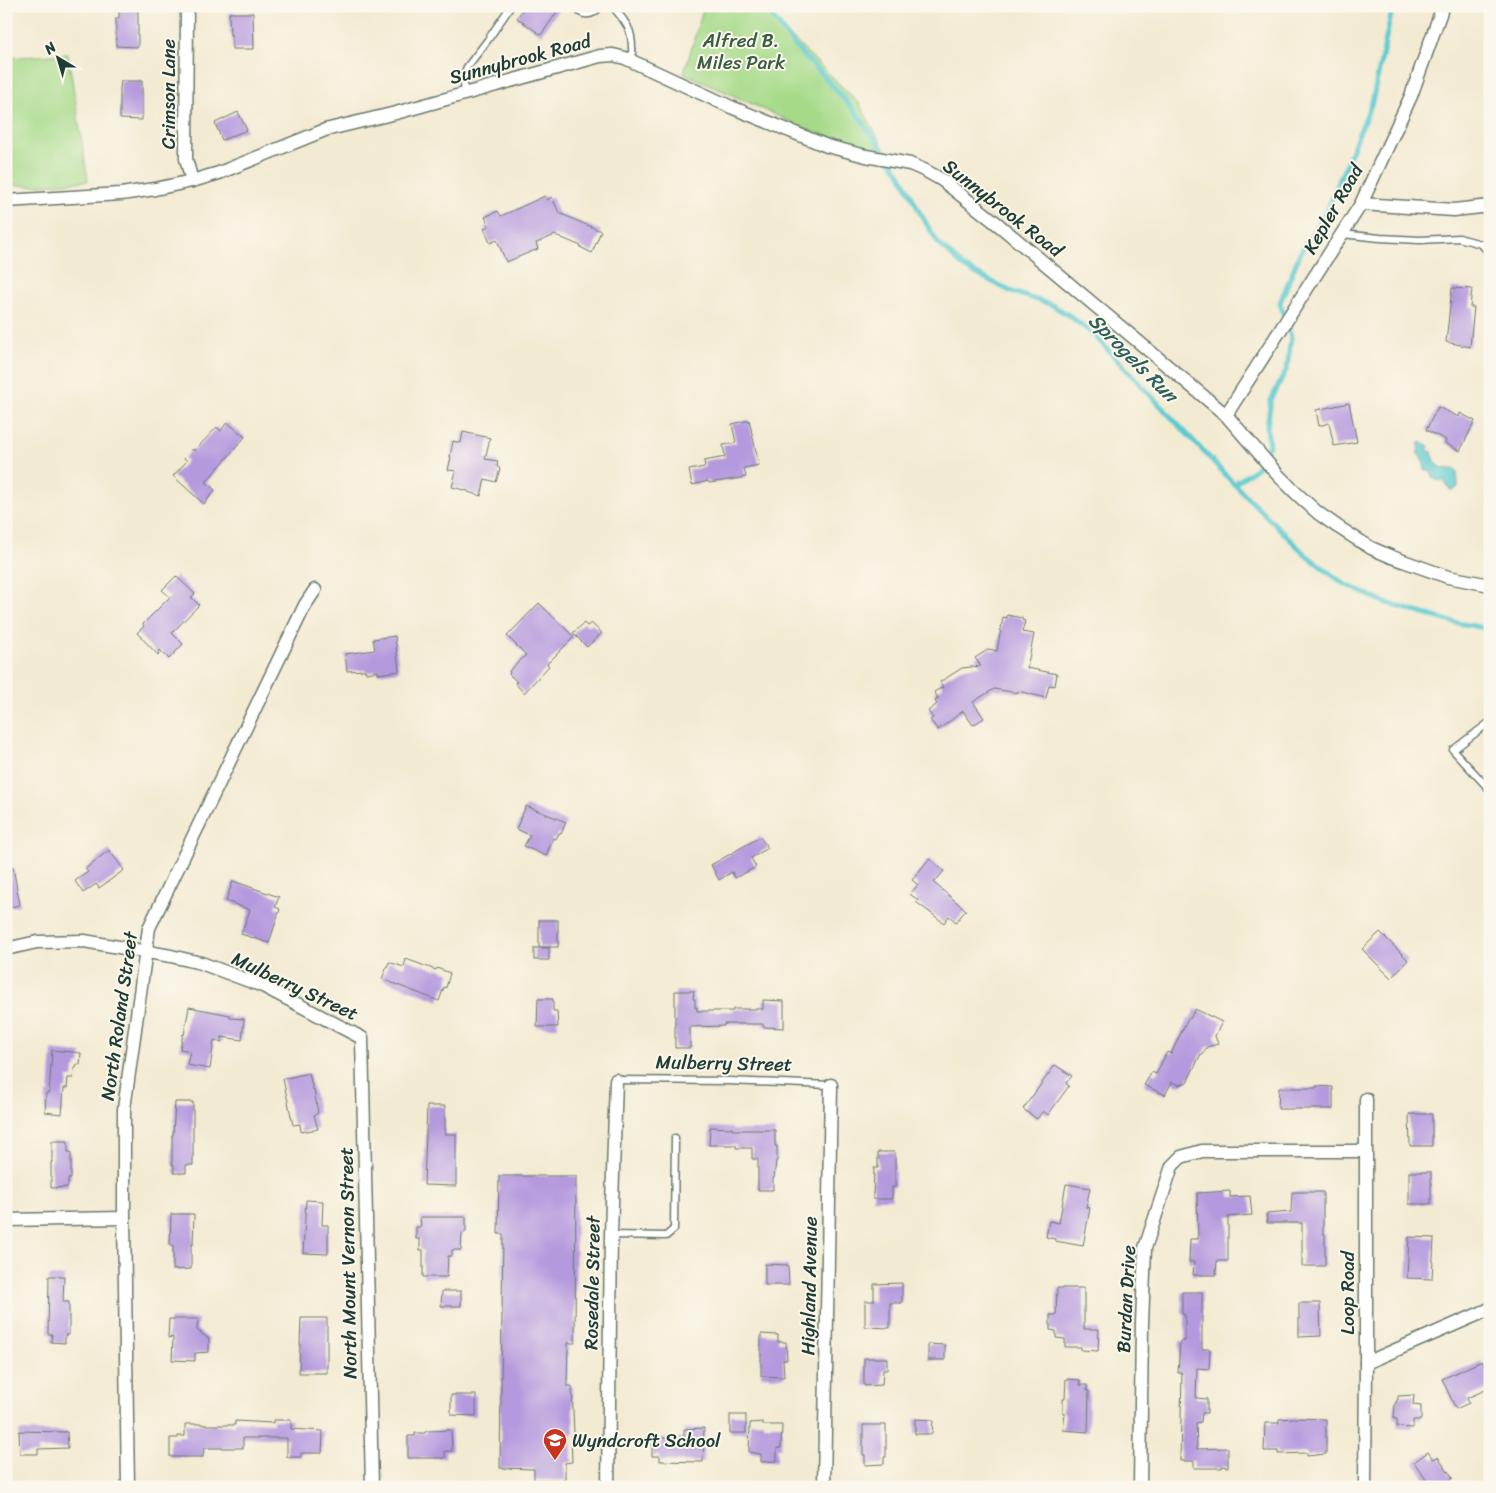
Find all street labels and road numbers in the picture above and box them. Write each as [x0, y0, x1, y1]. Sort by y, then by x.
street label: Sunnybrook Road [446, 24, 596, 94]
street label: Crimson Lane [152, 39, 185, 149]
street label: Sunnybrook Road [936, 150, 1072, 267]
street label: Kepler Road [1294, 156, 1373, 260]
street label: North Roland Street [91, 928, 147, 1103]
street label: Mulberry Street [226, 942, 364, 1030]
street label: Mulberry Street [655, 1045, 793, 1081]
street label: North Mount Vernon Street [329, 1147, 367, 1379]
street label: Rosedale Street [574, 1214, 610, 1350]
street label: Highland Avenue [791, 1216, 827, 1356]
street label: Burdan Drive [1107, 1244, 1145, 1354]
street label: Loop Road [1331, 1250, 1364, 1335]

